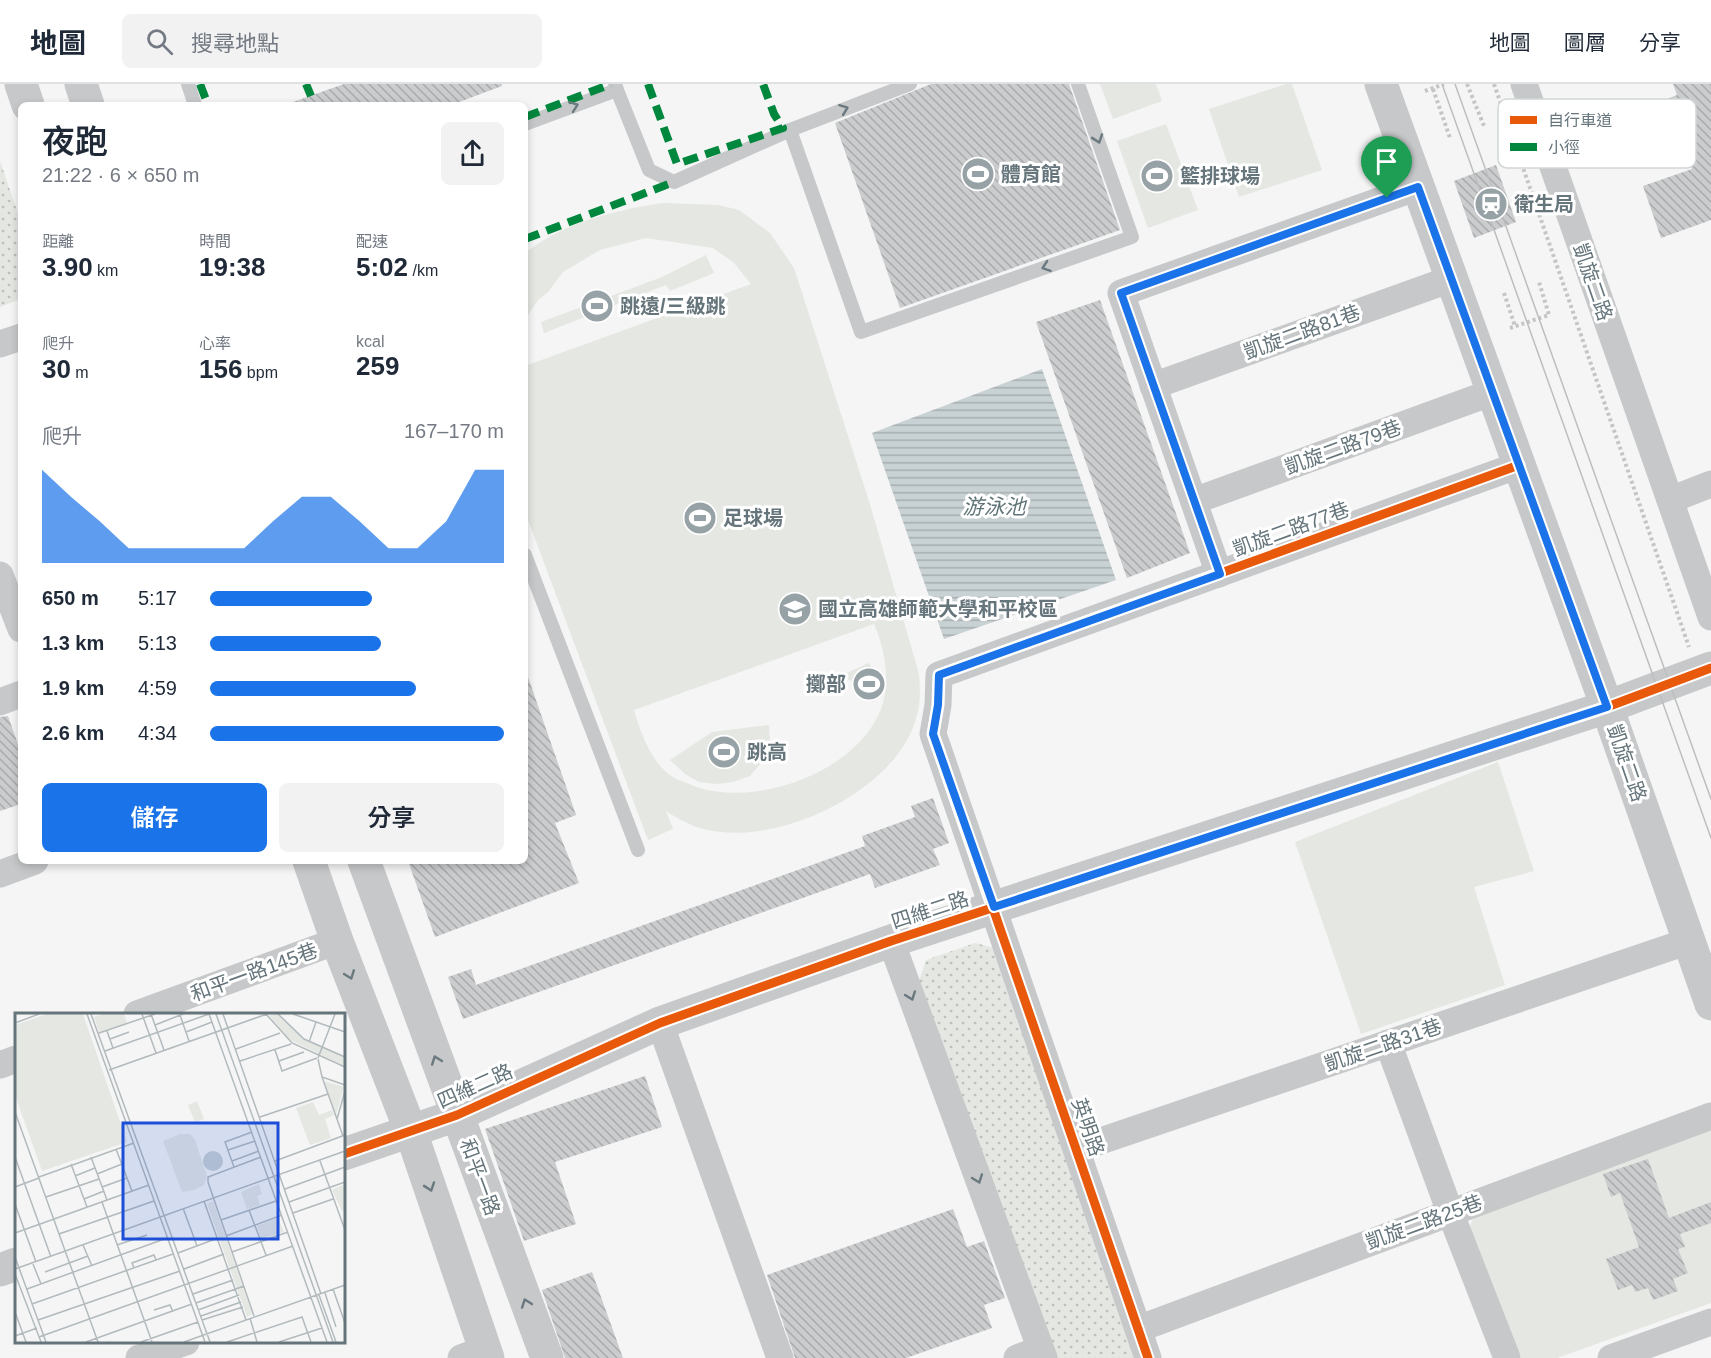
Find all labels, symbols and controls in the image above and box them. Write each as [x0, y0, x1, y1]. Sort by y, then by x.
search box [122, 14, 542, 68]
icon: search [143, 25, 176, 58]
text: 地圖 [30, 28, 86, 59]
text: 搜尋地點 [191, 31, 279, 56]
text: 地圖 [1489, 31, 1531, 54]
text: 圖層 [1564, 31, 1606, 54]
text: 分享 [1639, 31, 1681, 54]
legend [1498, 99, 1696, 168]
one-way arrow [568, 100, 579, 113]
one-way arrow [839, 104, 849, 117]
text: 自行車道 [1548, 112, 1612, 129]
button: share [441, 122, 504, 185]
text: 夜跑 [42, 123, 108, 160]
one-way arrow [1090, 133, 1103, 144]
pin [1361, 136, 1412, 198]
text: 小徑 [1548, 139, 1580, 156]
icon: arrive [1370, 145, 1403, 178]
sports icon: 體育館 [960, 156, 996, 192]
sports icon: 籃排球場 [1139, 158, 1175, 194]
place label: 體育館 [1001, 163, 1061, 185]
text: 21:22 · 6 × 650 m [42, 164, 199, 186]
place label: 籃排球場 [1180, 165, 1260, 187]
station icon: 衛生局 [1473, 186, 1509, 222]
place label: 衛生局 [1514, 193, 1574, 215]
text: 距離 [42, 233, 74, 250]
text: 時間 [199, 233, 231, 250]
text: 配速 [356, 233, 388, 250]
street label: 凱旋二路 [1570, 241, 1616, 323]
text: 3.90 [42, 252, 93, 282]
text: 19:38 [199, 252, 266, 282]
text: 5:02 [356, 252, 408, 282]
one-way arrow [1041, 260, 1052, 273]
text: km [93, 262, 118, 279]
text: /km [408, 262, 438, 279]
sports icon: 跳遠/三級跳 [579, 288, 615, 324]
place label: 跳遠/三級跳 [620, 295, 726, 317]
street label: 凱旋二路81巷 [1241, 301, 1363, 363]
text: kcal [356, 333, 384, 350]
text: 爬升 [42, 335, 74, 352]
text: 心率 [199, 335, 231, 352]
text: 259 [356, 351, 399, 381]
text: 30 [42, 354, 71, 384]
text: 156 [199, 354, 242, 384]
text: m [71, 364, 89, 381]
text: bpm [242, 364, 278, 381]
street label: 凱旋二路79巷 [1282, 416, 1404, 478]
text: 167–170 m [404, 420, 504, 442]
text: 爬升 [42, 425, 82, 447]
water label: 游泳池 [963, 495, 1027, 518]
street label: 凱旋二路77巷 [1230, 498, 1352, 560]
sports icon: 足球場 [682, 500, 718, 536]
place label: 足球場 [723, 507, 783, 529]
text: 650 m [42, 587, 99, 609]
text: 5:17 [138, 587, 177, 609]
school or university icon: 國立高雄師範大學和平校區 [777, 591, 813, 627]
place label: 國立高雄師範大學和平校區 [818, 598, 1058, 620]
text: 1.3 km [42, 632, 104, 654]
text: 5:13 [138, 632, 177, 654]
sports icon: 擲部 [851, 666, 887, 702]
place label: 擲部 [806, 673, 846, 695]
text: 1.9 km [42, 677, 104, 699]
text: 4:59 [138, 677, 177, 699]
text: 2.6 km [42, 722, 104, 744]
text: 4:34 [138, 722, 177, 744]
street label: 凱旋二路 [1604, 722, 1650, 804]
sports icon: 跳高 [706, 734, 742, 770]
place label: 跳高 [747, 741, 787, 763]
button: 儲存 [42, 783, 267, 852]
button: 分享 [279, 783, 504, 852]
street label: 四維二路 [889, 887, 971, 933]
street label: 和平一路145巷 [188, 939, 320, 1005]
one-way arrow [343, 969, 356, 980]
one-way arrow [904, 990, 917, 1001]
inset map [15, 1013, 345, 1343]
street label: 凱旋二路31巷 [1322, 1015, 1444, 1075]
one-way arrow [431, 1055, 444, 1065]
street label: 四維二路 [434, 1060, 516, 1112]
street label: 英明路 [1068, 1095, 1108, 1159]
street label: 和平一路 [456, 1136, 504, 1218]
one-way arrow [971, 1173, 984, 1184]
one-way arrow [423, 1181, 435, 1192]
street label: 凱旋二路25巷 [1363, 1191, 1485, 1253]
one-way arrow [521, 1298, 534, 1309]

